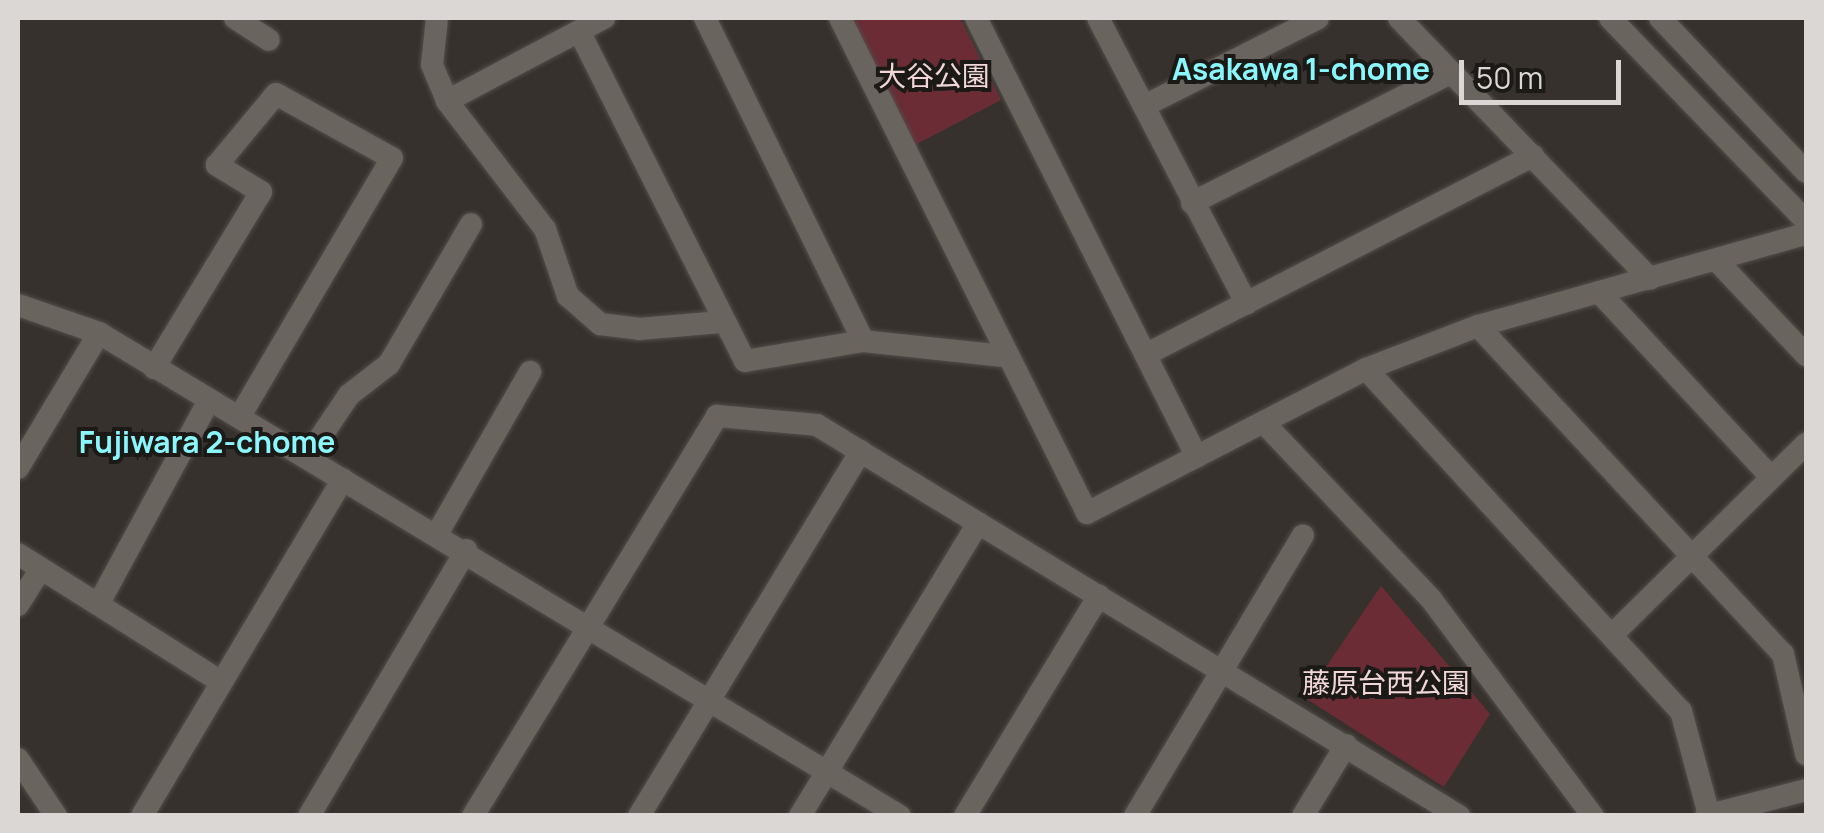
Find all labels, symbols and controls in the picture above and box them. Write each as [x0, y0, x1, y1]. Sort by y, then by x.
scale bar [1464, 40, 1626, 102]
district label: Asakawa 1-chome [1172, 51, 1430, 87]
text: 50 m [1476, 57, 1543, 98]
park label: 大谷公園 [878, 58, 990, 92]
district label: Fujiwara 2-chome [79, 424, 335, 460]
park label: 藤原台西公園 [1302, 665, 1470, 699]

